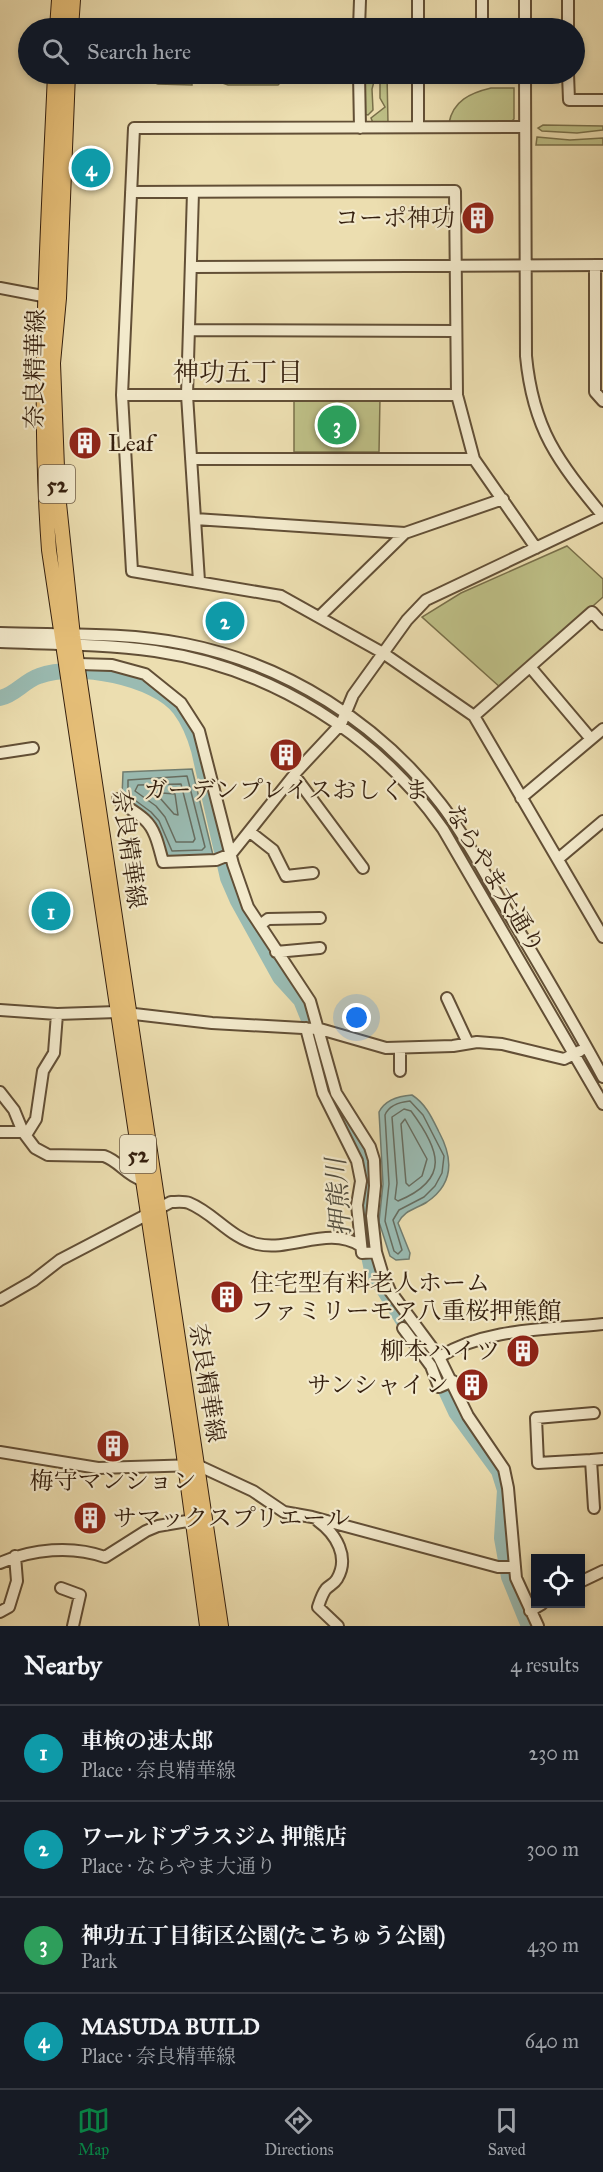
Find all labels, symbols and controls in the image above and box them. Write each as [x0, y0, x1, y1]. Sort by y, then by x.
search box [18, 18, 585, 84]
icon: search [39, 35, 72, 68]
text: Search here [87, 38, 191, 65]
pin: 4 [72, 146, 110, 190]
building icon: コーポ神功 [460, 200, 496, 236]
place label: コーポ神功 [335, 203, 455, 233]
street label: 奈良精華線 [19, 309, 51, 429]
district label: 神功五丁目 [173, 356, 303, 388]
pin: 3 [318, 402, 356, 448]
building icon: Leaf [67, 425, 103, 461]
place label: Leaf [108, 428, 158, 458]
road number: 52 [39, 465, 75, 503]
pin: 2 [206, 598, 244, 644]
building icon: ガーデンプレイスおしくま [268, 737, 304, 773]
place label: ガーデンプレイスおしくま [143, 775, 429, 805]
street label: 奈良精華線 [106, 787, 152, 911]
street label: ならやま大通り [439, 799, 551, 959]
pin: 1 [32, 888, 70, 934]
your location [342, 1003, 371, 1032]
road number: 52 [120, 1135, 156, 1173]
water label: 押熊川 [319, 1154, 357, 1237]
place label: 住宅型有料老人ホーム ファミリーモア八重桜押熊館 [250, 1268, 562, 1326]
building icon: 住宅型有料老人ホーム ファミリーモア八重桜押熊館 [209, 1279, 245, 1315]
street label: 奈良精華線 [183, 1321, 231, 1445]
building icon: 柳本ハイツ [505, 1333, 541, 1369]
place label: 柳本ハイツ [380, 1336, 500, 1366]
building icon: サンシャイン [454, 1367, 490, 1403]
place label: サンシャイン [307, 1370, 449, 1400]
building icon: 梅守マンション [95, 1428, 131, 1464]
place label: 梅守マンション [30, 1466, 196, 1496]
building icon: サマックスプリエール [72, 1500, 108, 1536]
place label: サマックスプリエール [113, 1503, 350, 1533]
map controls [531, 1554, 585, 1608]
button: locate [531, 1554, 585, 1608]
text: Nearby [24, 1649, 102, 1681]
text: 4 results [510, 1653, 579, 1677]
text: 車検の速太郎 [81, 1727, 213, 1754]
text: 1 [40, 1741, 47, 1765]
text: 230 m [528, 1741, 579, 1765]
text: Place · 奈良精華線 [81, 1758, 236, 1782]
text: ワールドプラスジム 押熊店 [81, 1823, 347, 1850]
text: 2 [39, 1837, 48, 1861]
text: 300 m [527, 1837, 579, 1861]
text: Place · ならやま大通り [81, 1854, 276, 1878]
text: 神功五丁目街区公園(たこちゅう公園) [81, 1922, 445, 1949]
text: 3 [40, 1933, 48, 1957]
text: 430 m [527, 1933, 579, 1957]
text: Park [81, 1949, 117, 1973]
text: MASUDA BUILD [81, 2013, 260, 2040]
text: 4 [38, 2029, 49, 2053]
text: 640 m [525, 2029, 579, 2053]
text: Place · 奈良精華線 [81, 2044, 236, 2068]
tab: Map [77, 2104, 110, 2159]
tab: Directions [264, 2104, 333, 2159]
tab: Saved [488, 2104, 526, 2159]

